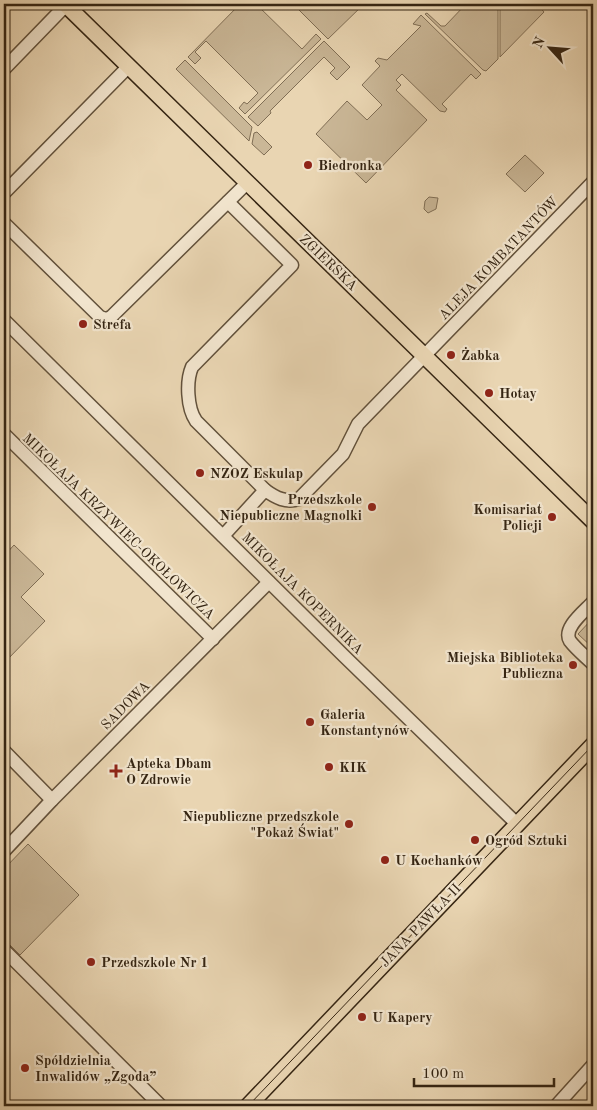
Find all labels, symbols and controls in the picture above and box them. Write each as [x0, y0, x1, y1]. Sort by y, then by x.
north arrow [524, 22, 574, 72]
text: N [531, 35, 548, 51]
marker: Biedronka [302, 159, 314, 171]
place label: Biedronka [318, 159, 382, 173]
street label: ALEJA KOMBATANTÓW [433, 192, 561, 323]
street label: ZGIERSKA [297, 232, 360, 294]
marker: Strefa [77, 318, 89, 330]
place label: Strefa [93, 318, 131, 332]
place label: Żabka [461, 347, 500, 363]
marker: Żabka [445, 349, 457, 361]
marker: Hotay [483, 387, 495, 399]
place label: Hotay [499, 387, 537, 401]
street label: MIKOŁAJA KRZYWIEC-OKOŁOWICZA [20, 431, 217, 623]
marker: NZOZ Eskulap [194, 467, 206, 479]
place label: NZOZ Eskulap [210, 467, 303, 481]
place label: Przedszkole Niepubliczne Magnolki [220, 493, 362, 523]
marker: Przedszkole Niepubliczne Magnolki [366, 501, 378, 513]
place label: Komisariat Policji [473, 503, 542, 533]
marker: Komisariat Policji [546, 511, 558, 523]
street label: MIKOŁAJA KOPERNIKA [239, 530, 366, 657]
place label: Miejska Biblioteka Publiczna [447, 651, 563, 681]
marker: Miejska Biblioteka Publiczna [567, 659, 579, 671]
street label: SADOWA [99, 679, 153, 733]
place label: Galeria Konstantynów [320, 708, 410, 738]
marker: Galeria Konstantynów [304, 716, 316, 728]
place label: Apteka Dbam O Zdrowie [126, 757, 211, 787]
marker: KIK [323, 761, 335, 773]
place label: KIK [339, 761, 367, 775]
marker: Apteka Dbam O Zdrowie [110, 765, 122, 777]
place label: Niepubliczne przedszkole "Pokaż Świat" [183, 810, 339, 840]
marker: Niepubliczne przedszkole "Pokaż Świat" [343, 818, 355, 830]
marker: Ogród Sztuki [469, 834, 481, 846]
place label: Ogród Sztuki [485, 834, 567, 848]
marker: U Kochanków [379, 854, 391, 866]
place label: U Kochanków [395, 854, 483, 868]
street label: JANA PAWŁA II [378, 881, 464, 970]
marker: Przedszkole Nr 1 [85, 956, 97, 968]
place label: Przedszkole Nr 1 [101, 956, 209, 970]
marker: U Kapery [356, 1011, 368, 1023]
place label: U Kapery [372, 1011, 433, 1025]
place label: Spółdzielnia Inwalidów „Zgoda” [35, 1054, 157, 1084]
scale bar [414, 1055, 554, 1087]
marker: Spółdzielnia Inwalidów „Zgoda” [19, 1062, 31, 1074]
text: 100 m [422, 1067, 464, 1082]

